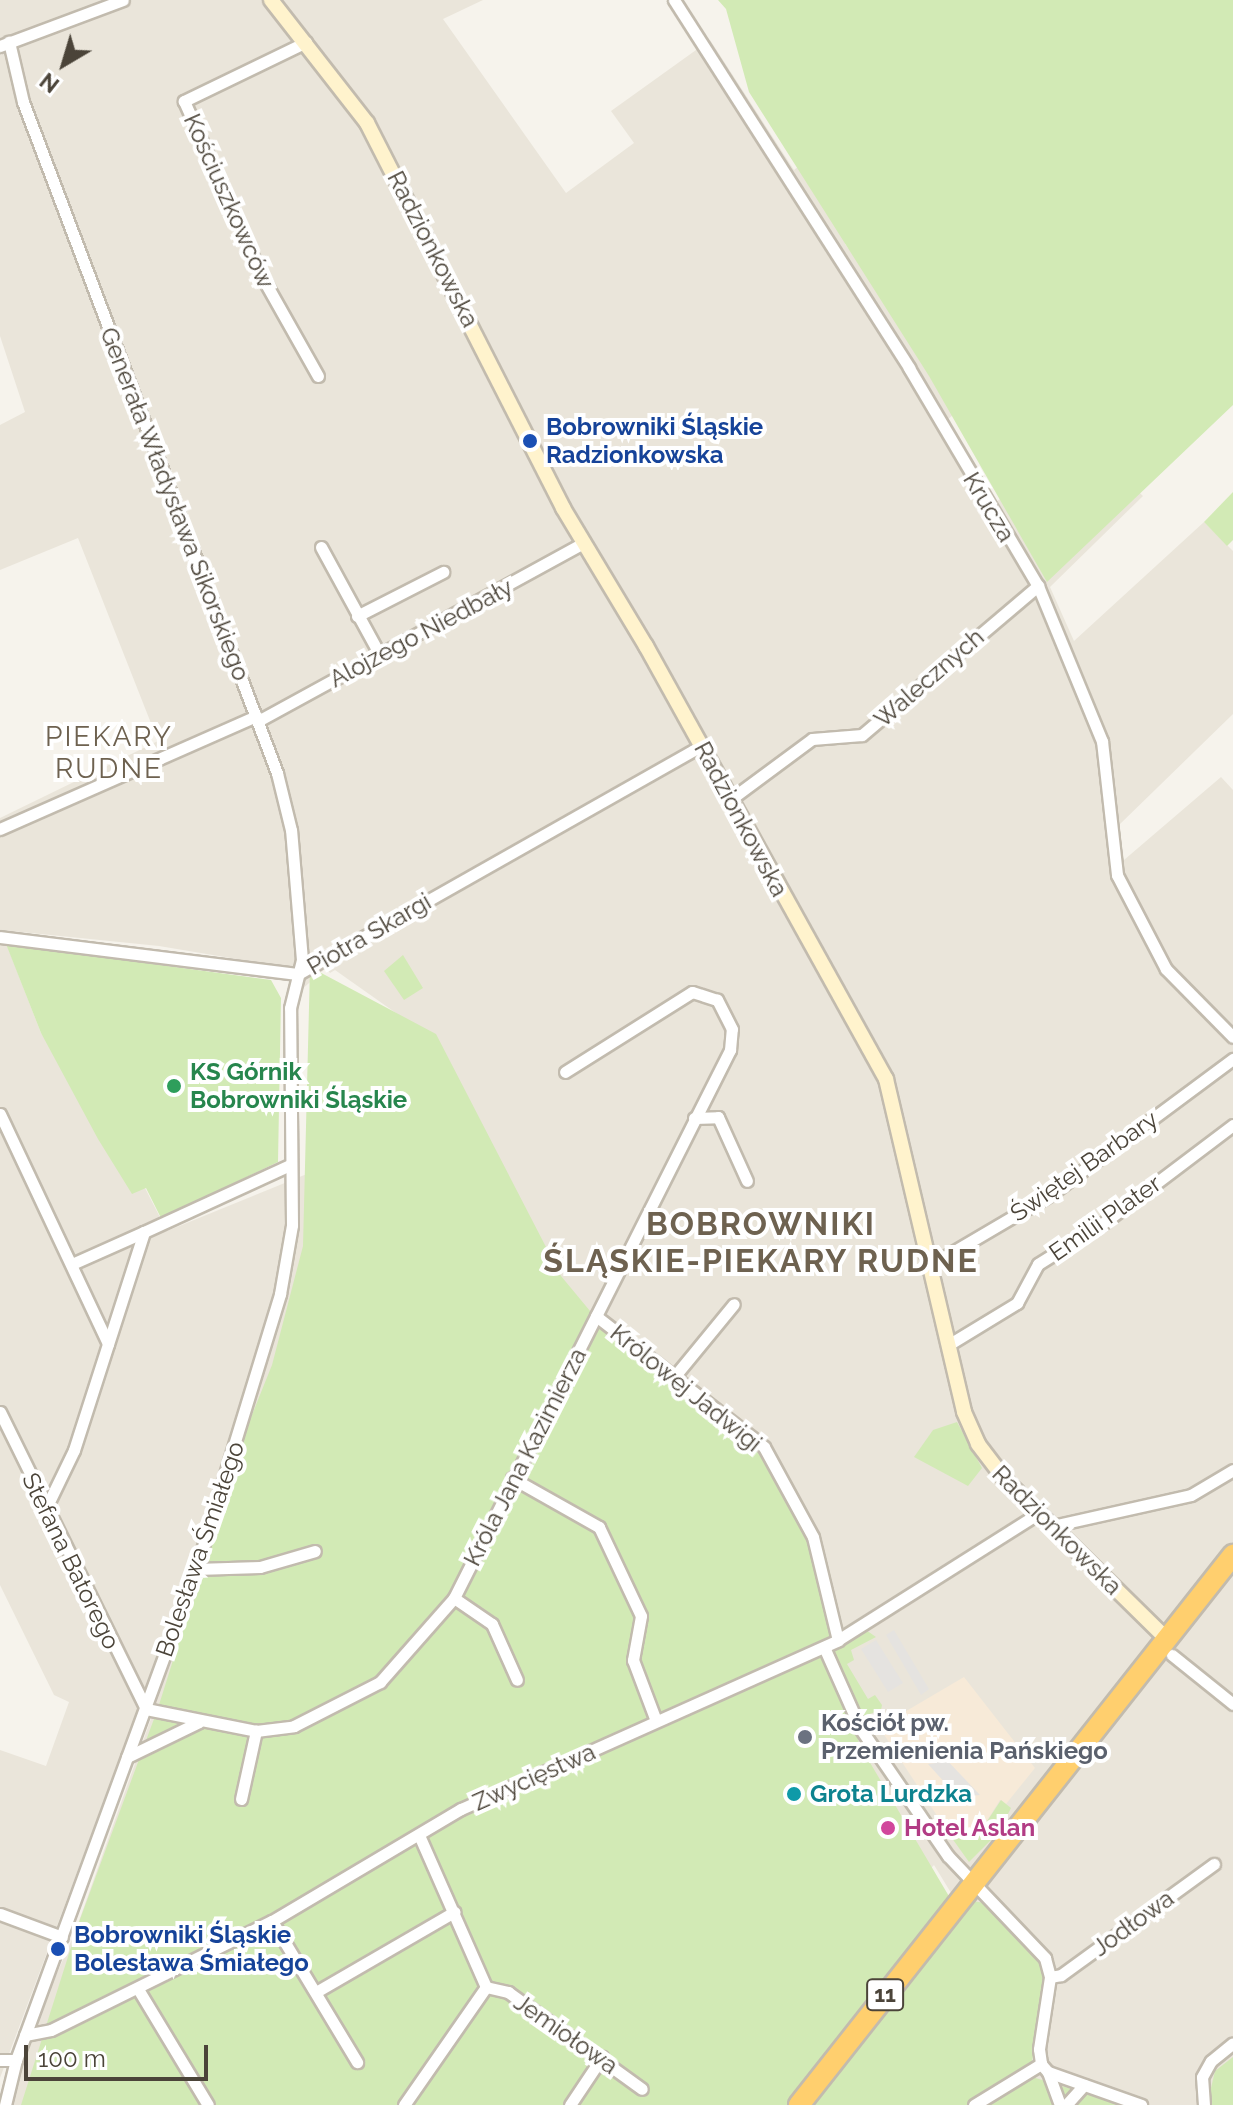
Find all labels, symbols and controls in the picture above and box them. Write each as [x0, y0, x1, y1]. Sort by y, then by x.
north arrow [24, 24, 104, 104]
text: N [35, 68, 64, 98]
street label: Kościuszkowców [178, 109, 280, 293]
street label: Radzionkowska [381, 166, 485, 332]
street label: Generała Władysława Sikorskiego [94, 323, 256, 685]
place label: Bobrowniki Śląskie Radzionkowska [546, 413, 763, 469]
marker: Bobrowniki Śląskie Radzionkowska [521, 432, 539, 450]
street label: Krucza [957, 467, 1021, 547]
street label: Alojzego Niedbały [324, 572, 518, 694]
street label: Walecznych [868, 623, 990, 733]
district label: PIEKARY RUDNE [45, 720, 173, 786]
street label: Radzionkowska [688, 737, 794, 901]
street label: Piotra Skargi [302, 887, 436, 981]
place label: KS Górnik Bobrowniki Śląskie [190, 1058, 407, 1114]
marker: KS Górnik Bobrowniki Śląskie [165, 1077, 183, 1095]
street label: Świętej Barbary [1005, 1105, 1163, 1227]
street label: Emilii Plater [1044, 1169, 1166, 1267]
district label: BOBROWNIKI ŚLĄSKIE-PIEKARY RUDNE [543, 1206, 979, 1281]
street label: Królowej Jadwigi [604, 1318, 768, 1458]
street label: Króla Jana Kazimierza [457, 1343, 593, 1571]
street label: Bolesława Śmiałego [150, 1438, 250, 1660]
street label: Radzionkowska [986, 1459, 1128, 1601]
street label: Stefana Batorego [16, 1468, 126, 1654]
place label: Kościół pw. Przemienienia Pańskiego [821, 1709, 1108, 1765]
marker: Kościół pw. Przemienienia Pańskiego [796, 1728, 814, 1746]
street label: Zwycięstwa [468, 1737, 600, 1817]
place label: Grota Lurdzka [810, 1780, 972, 1808]
marker: Grota Lurdzka [785, 1785, 803, 1803]
place label: Hotel Aslan [904, 1814, 1037, 1842]
marker: Hotel Aslan [879, 1819, 897, 1837]
street label: Jodłowa [1087, 1884, 1179, 1962]
place label: Bobrowniki Śląskie Bolesława Śmiałego [74, 1921, 309, 1977]
marker: Bobrowniki Śląskie Bolesława Śmiałego [49, 1940, 67, 1958]
road number: 11 [865, 1977, 905, 2013]
street label: Jemiołowa [509, 1988, 623, 2080]
scale bar [28, 2029, 212, 2079]
text: 100 m [38, 2044, 106, 2073]

